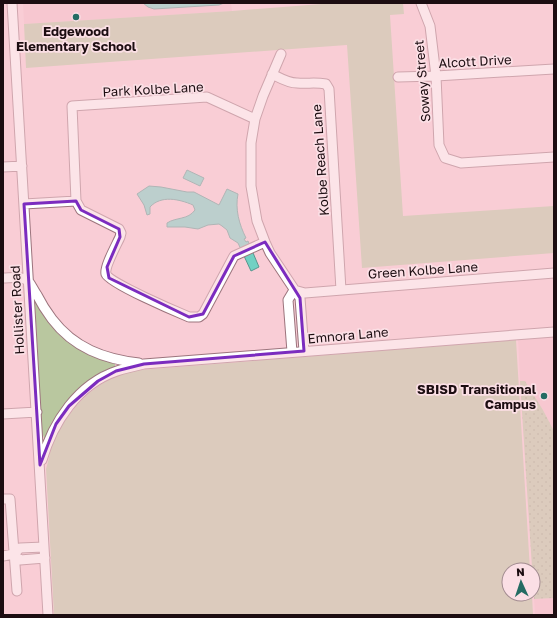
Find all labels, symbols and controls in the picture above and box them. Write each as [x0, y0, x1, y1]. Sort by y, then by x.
marker: Edgewood Elementary School [71, 12, 81, 22]
place label: Edgewood Elementary School [16, 23, 137, 54]
street label: Soway Street [410, 39, 434, 123]
street label: Alcott Drive [438, 51, 512, 71]
street label: Park Kolbe Lane [102, 78, 204, 100]
street label: Kolbe Reach Lane [308, 104, 332, 216]
street label: Green Kolbe Lane [367, 258, 479, 282]
street label: Hollister Road [7, 265, 27, 355]
street label: Emnora Lane [307, 323, 389, 347]
place label: SBISD Transitional Campus [417, 381, 537, 412]
marker: SBISD Transitional Campus [539, 391, 549, 401]
north arrow [501, 562, 541, 602]
text: N [516, 565, 525, 578]

